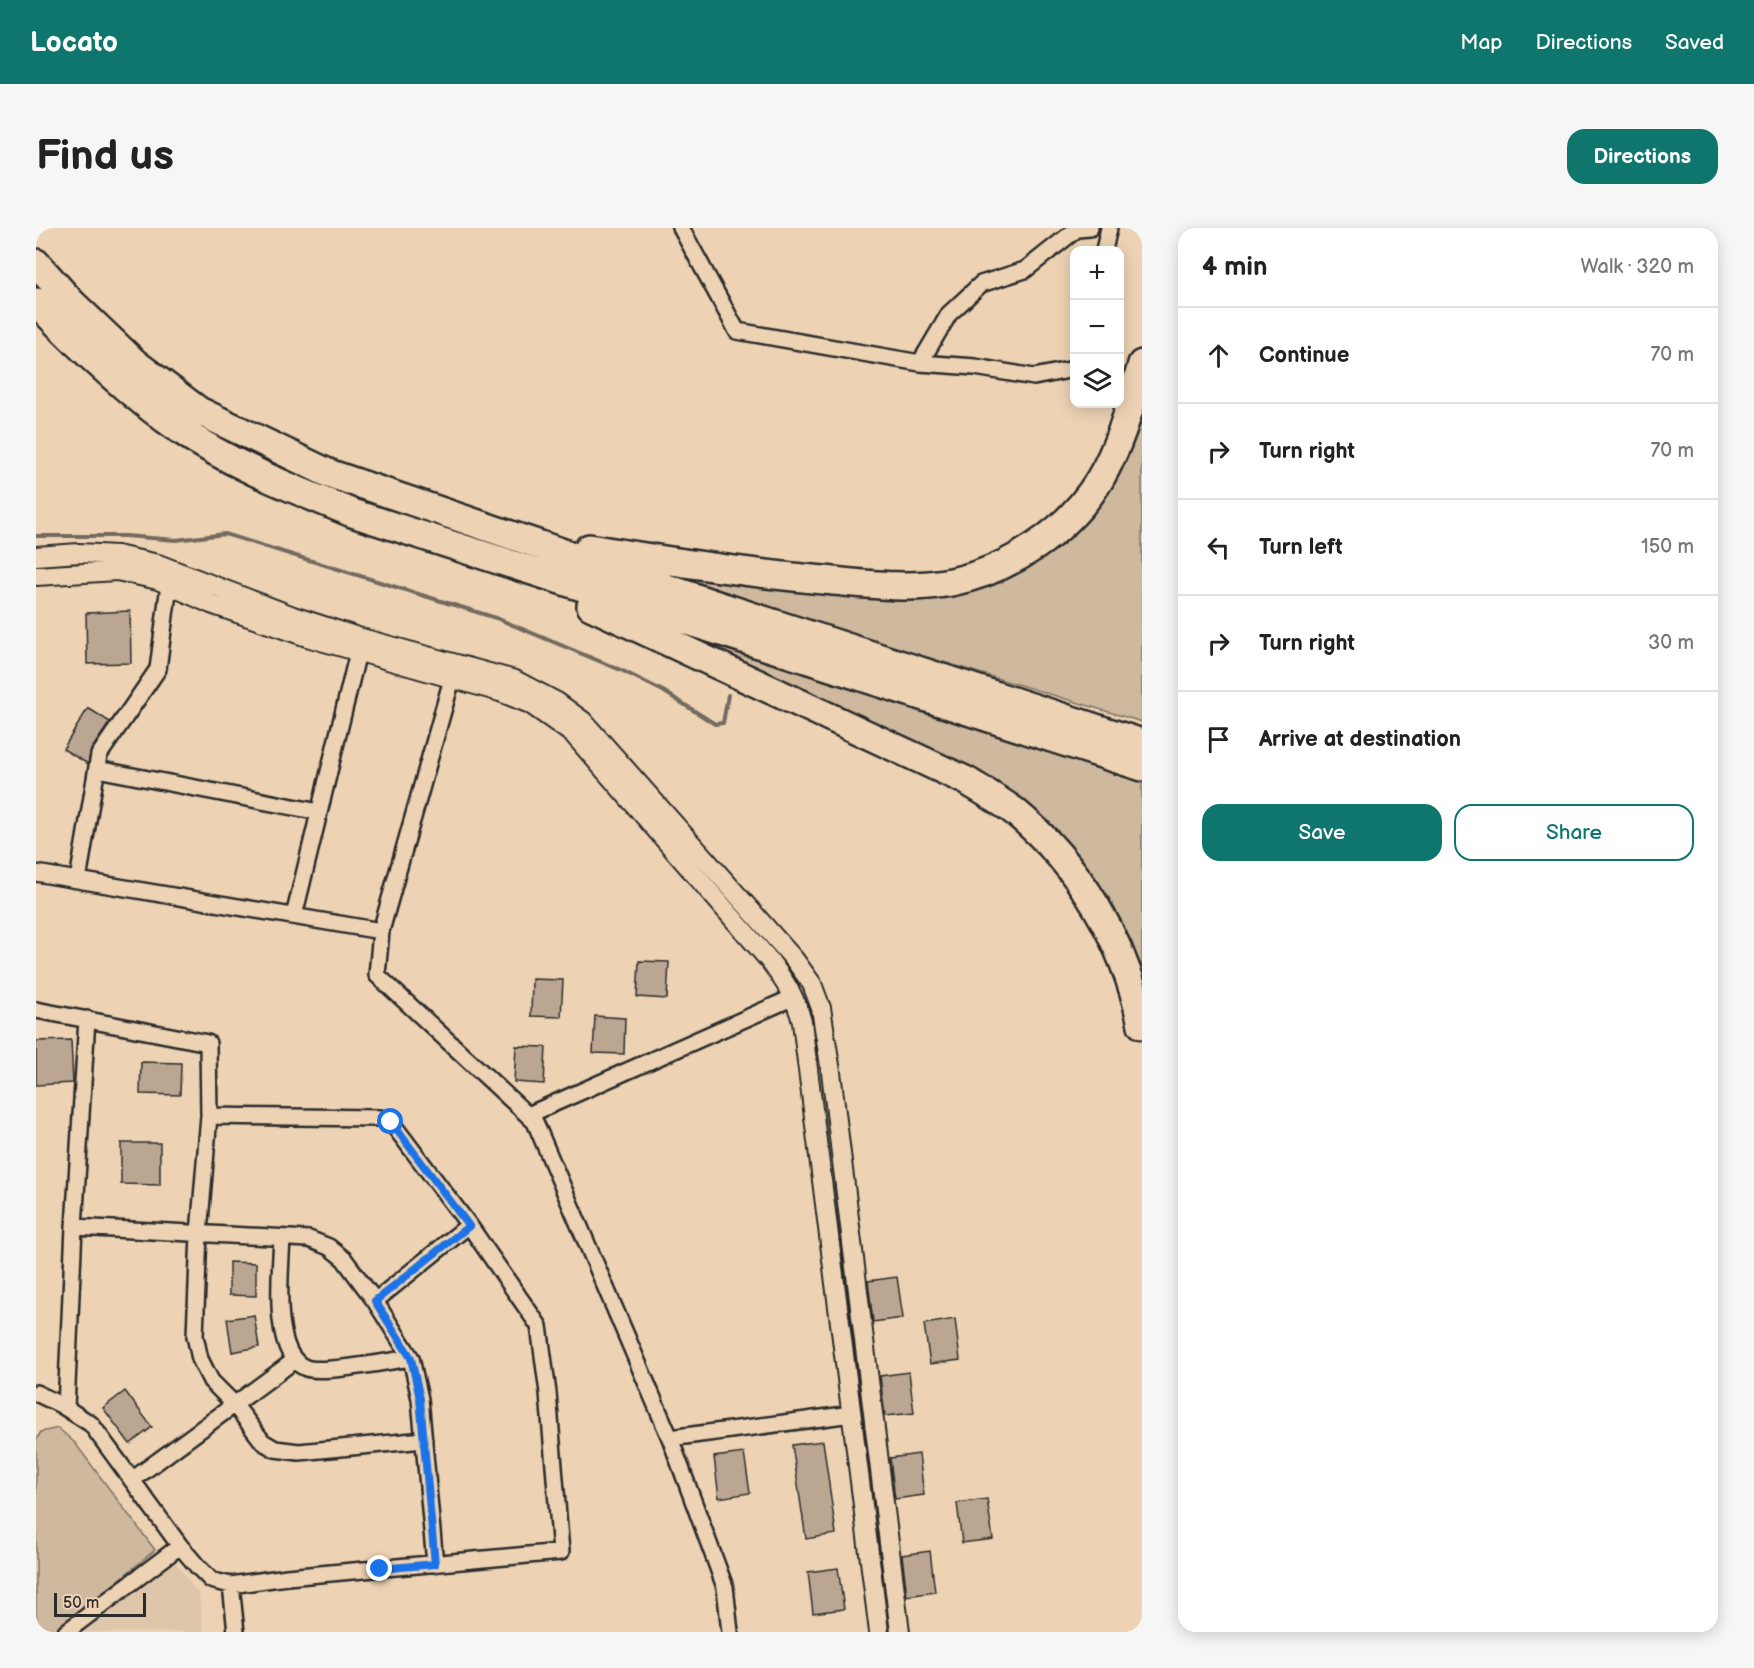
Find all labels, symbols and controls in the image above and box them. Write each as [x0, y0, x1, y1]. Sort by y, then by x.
text: Locato [30, 26, 118, 59]
text: Map [1460, 30, 1503, 55]
text: Directions [1536, 30, 1632, 55]
text: Saved [1665, 30, 1724, 55]
button: Directions [1567, 129, 1718, 184]
text: Find us [36, 131, 174, 182]
map controls [1070, 246, 1124, 408]
button: + [1070, 246, 1124, 300]
text: 4 min [1202, 252, 1267, 283]
text: Walk · 320 m [1580, 255, 1694, 279]
button: − [1070, 300, 1124, 354]
icon: ahead [1202, 339, 1235, 372]
text: Continue [1259, 342, 1349, 369]
text: 70 m [1650, 343, 1694, 367]
button: layers [1070, 354, 1124, 408]
icon: right [1202, 435, 1235, 468]
text: Turn right [1259, 438, 1355, 465]
text: 70 m [1650, 439, 1694, 463]
icon: left [1202, 531, 1235, 564]
text: Turn left [1259, 534, 1343, 561]
text: 150 m [1641, 535, 1694, 559]
icon: right [1202, 627, 1235, 660]
text: Turn right [1259, 630, 1355, 657]
text: 30 m [1648, 631, 1694, 655]
icon: arrive [1202, 723, 1235, 756]
text: Arrive at destination [1259, 726, 1461, 753]
button: Save [1202, 804, 1442, 861]
button: Share [1454, 804, 1694, 861]
route start [377, 1108, 403, 1134]
route end [366, 1555, 392, 1581]
scale bar [54, 1590, 146, 1618]
text: 50 m [63, 1594, 99, 1613]

